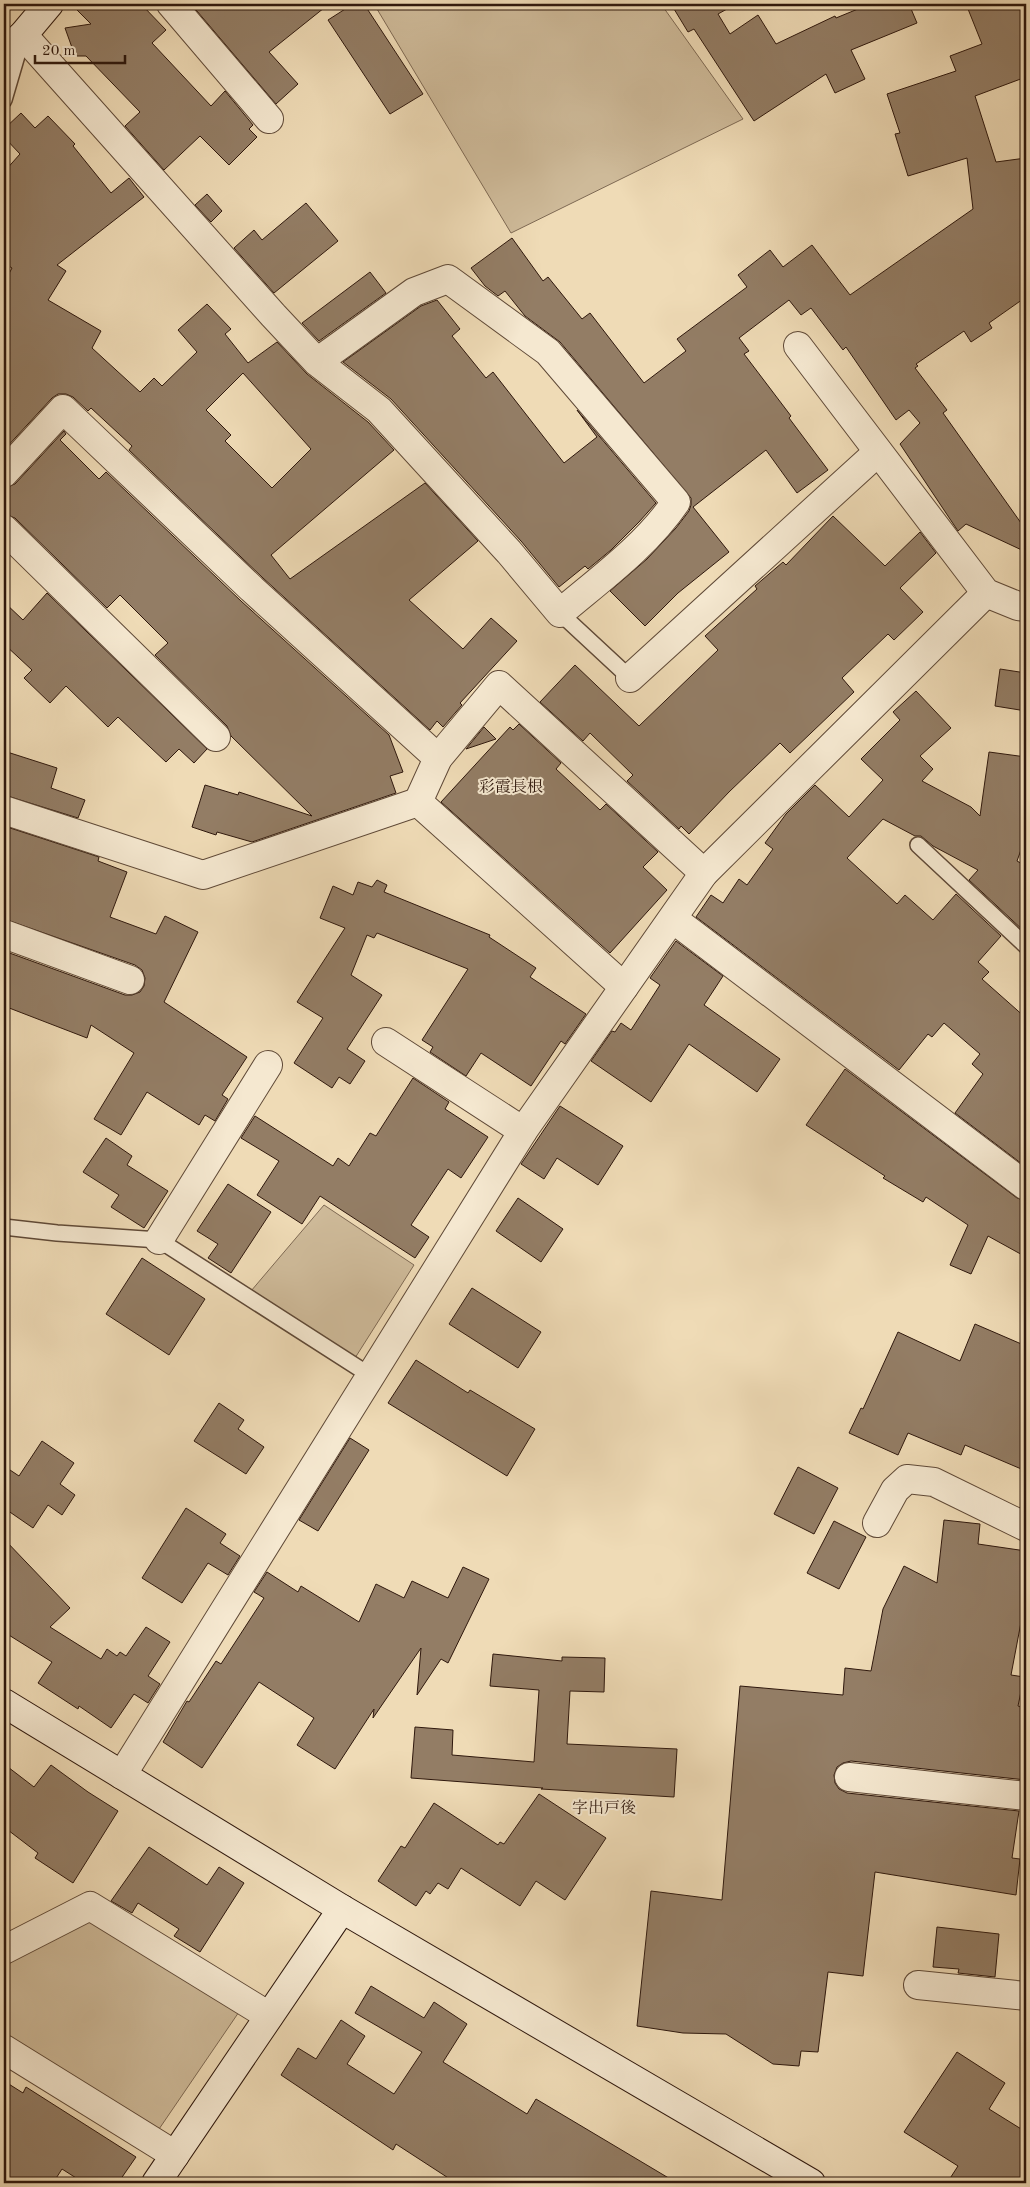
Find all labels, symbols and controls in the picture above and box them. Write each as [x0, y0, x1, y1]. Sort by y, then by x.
scale bar [35, 32, 125, 64]
text: 20 m [42, 44, 76, 59]
district label: 彩霞長根 [479, 778, 543, 796]
district label: 字出戸後 [572, 1799, 636, 1817]

